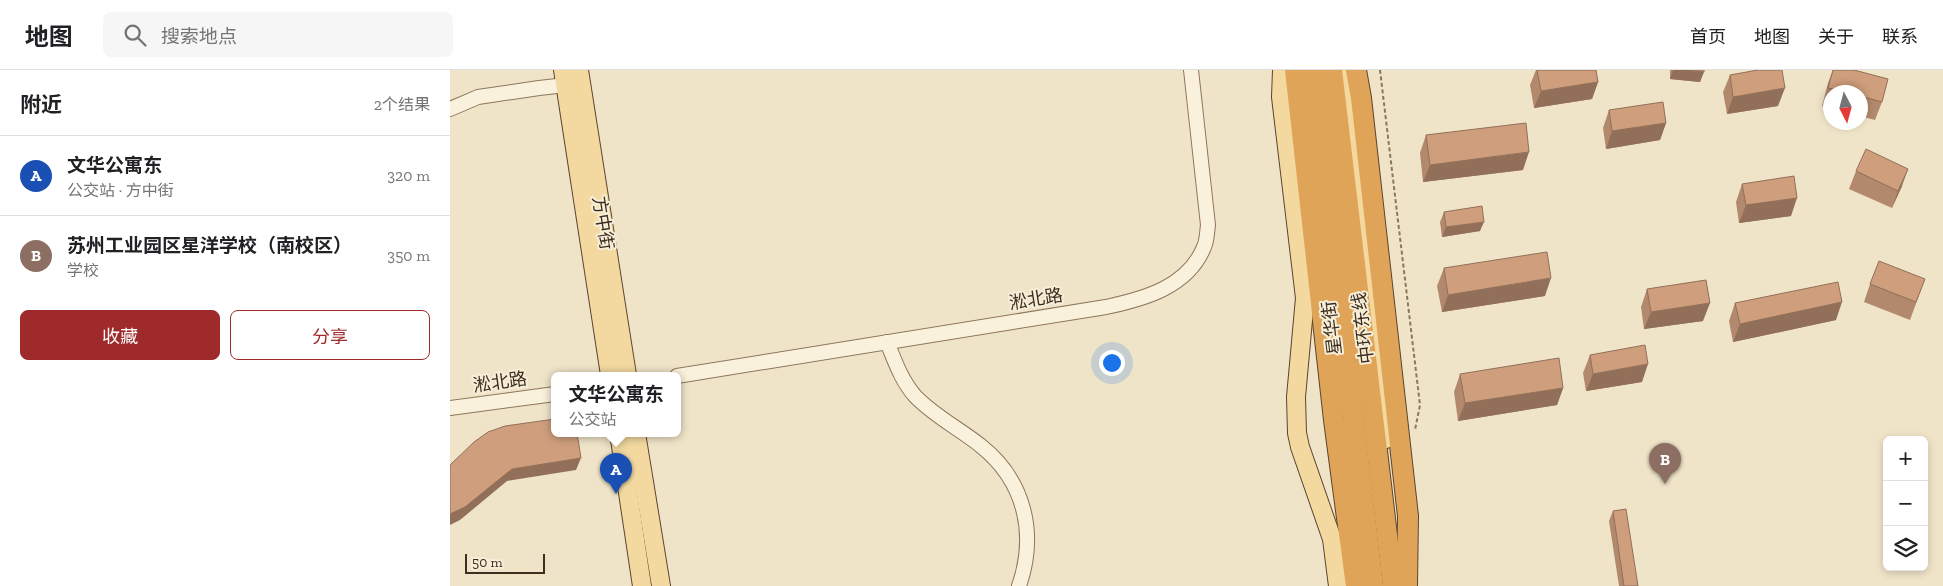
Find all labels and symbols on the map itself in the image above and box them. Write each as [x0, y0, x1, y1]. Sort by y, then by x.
north arrow [1823, 85, 1868, 130]
street label: 方中街 [588, 195, 618, 251]
street label: 淞北路 [1008, 284, 1064, 314]
street label: 中环东线 [1348, 291, 1378, 365]
street label: 星华街 [1318, 300, 1346, 356]
your location [1099, 350, 1125, 376]
street label: 淞北路 [472, 367, 528, 397]
pin: B [1649, 443, 1681, 484]
pin: A [600, 453, 632, 494]
scale bar [465, 551, 545, 574]

